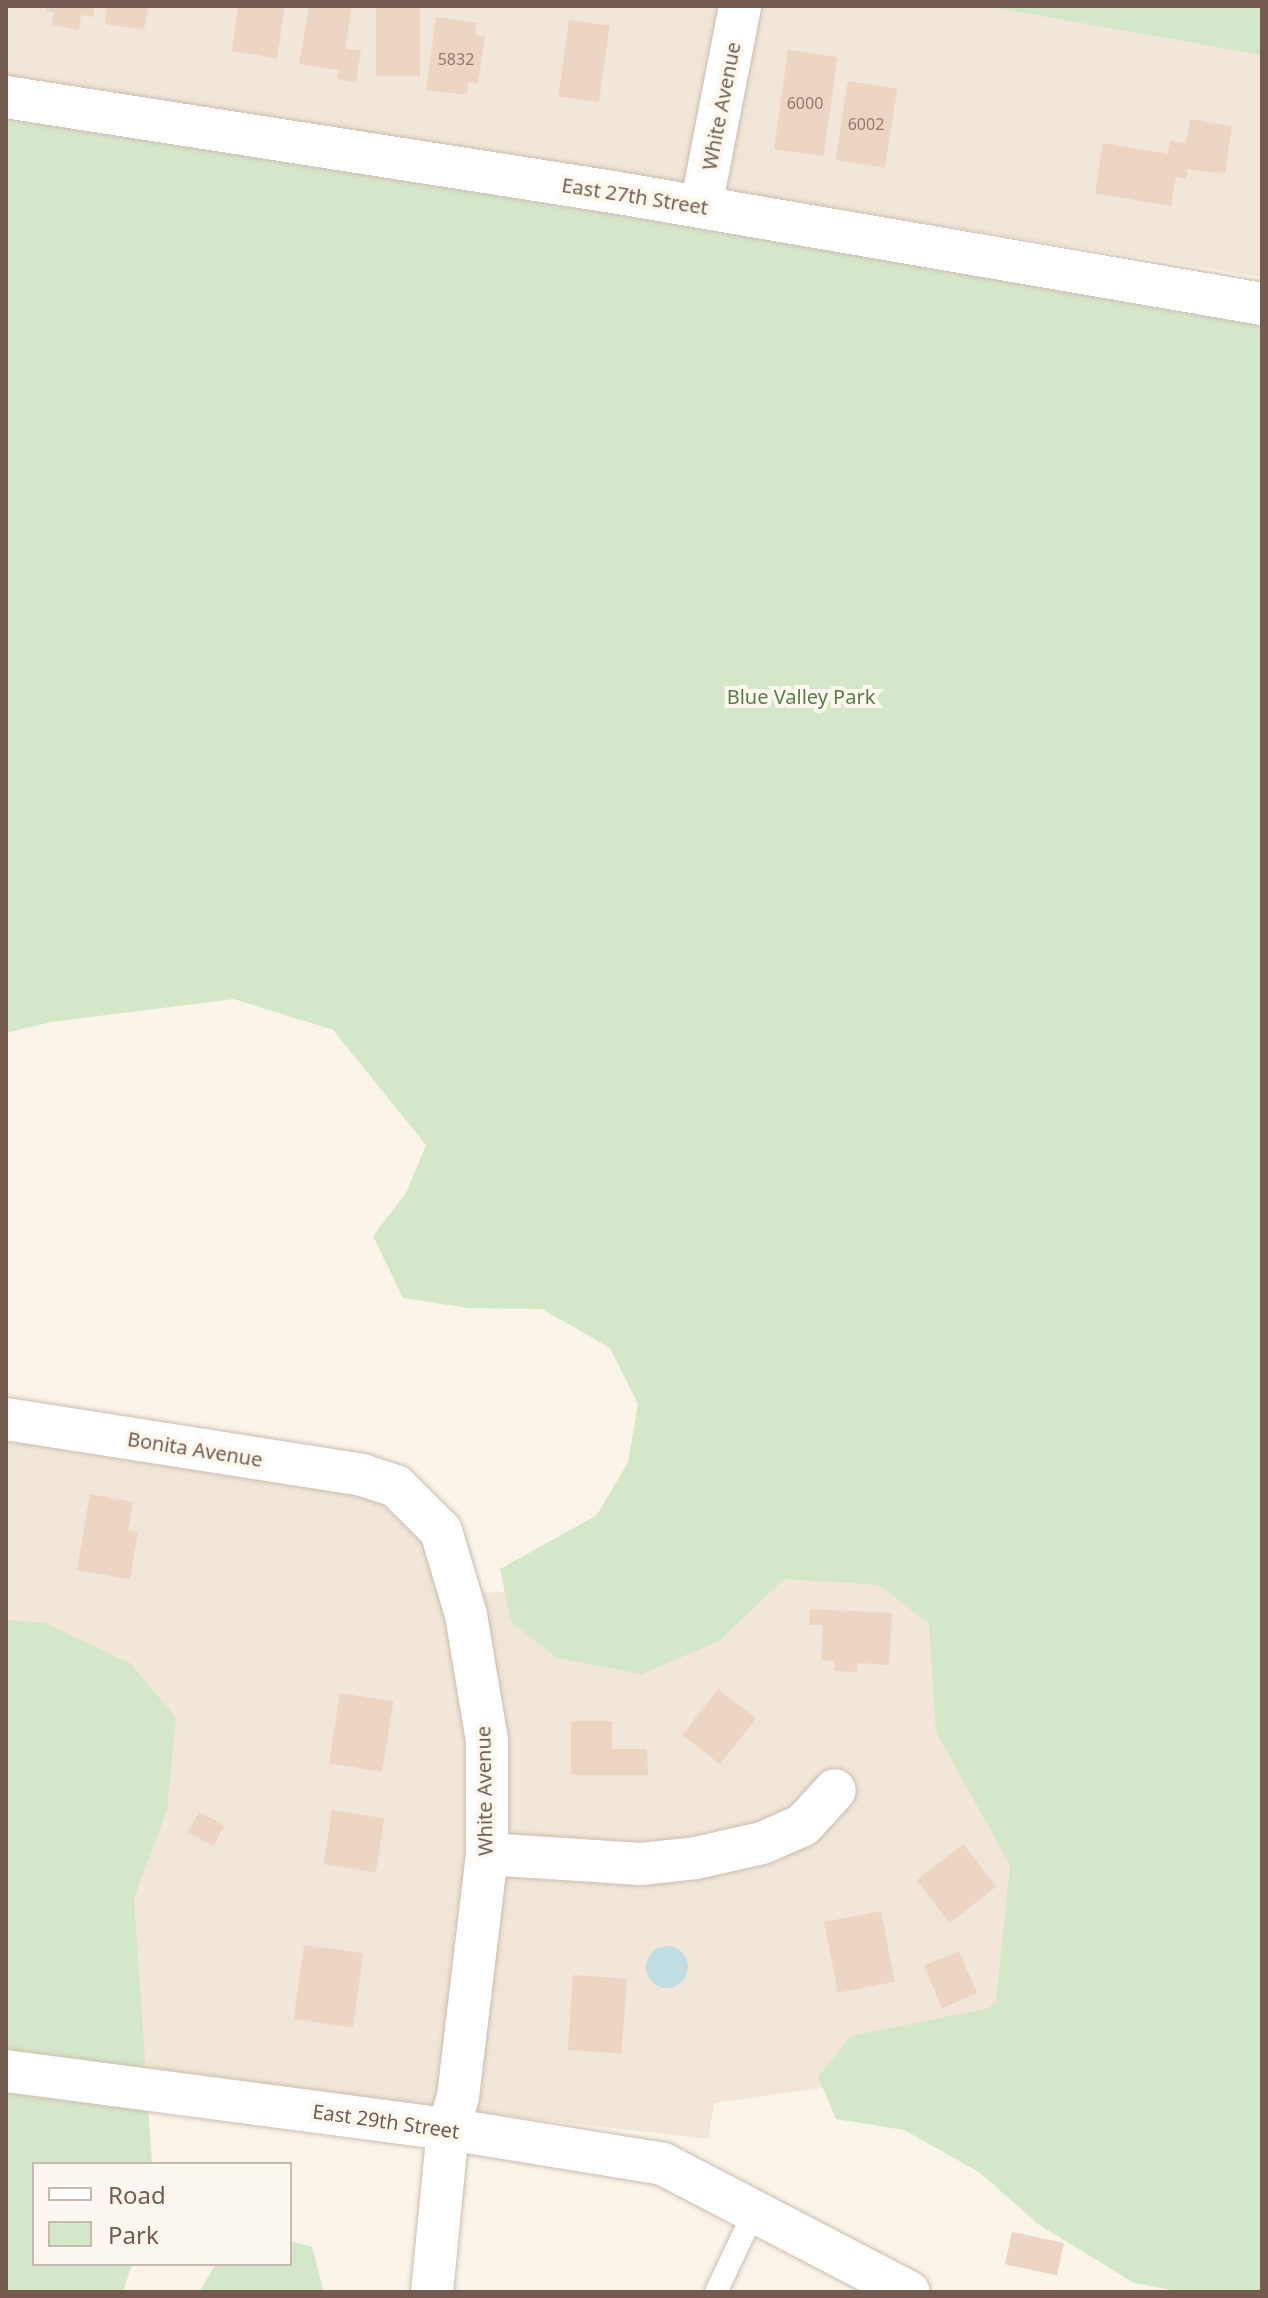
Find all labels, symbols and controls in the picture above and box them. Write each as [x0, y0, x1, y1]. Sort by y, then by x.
street label: White Avenue [697, 40, 745, 172]
house number: 5832 [438, 49, 474, 69]
house number: 6000 [787, 93, 823, 113]
house number: 6002 [848, 114, 884, 134]
street label: East 27th Street [560, 173, 710, 219]
park label: Blue Valley Park [727, 684, 875, 708]
street label: Bonita Avenue [126, 1426, 264, 1472]
street label: White Avenue [471, 1726, 497, 1856]
street label: East 29th Street [311, 2099, 461, 2143]
legend [32, 2162, 292, 2266]
text: Road [108, 2178, 166, 2211]
text: Park [108, 2218, 159, 2251]

